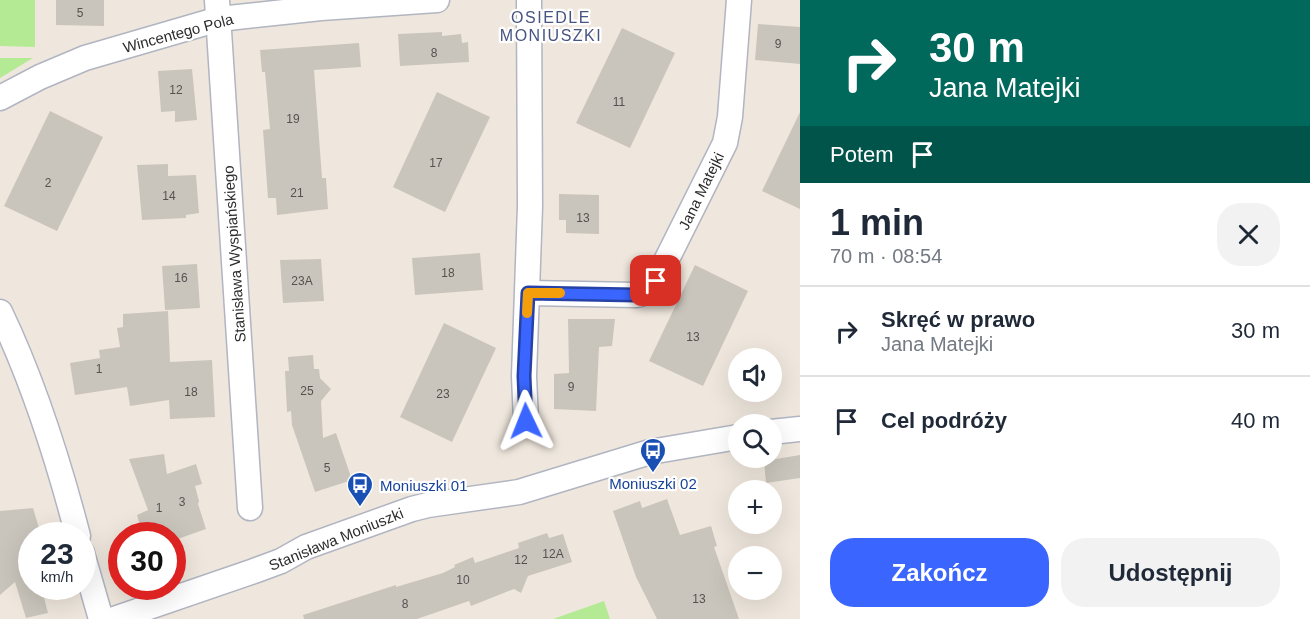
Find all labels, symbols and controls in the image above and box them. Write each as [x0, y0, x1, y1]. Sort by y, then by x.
house number: 5 [77, 6, 84, 20]
district label: OSIEDLE MONIUSZKI [500, 9, 602, 44]
street label: Wincentego Pola [121, 10, 236, 56]
icon: right [830, 24, 908, 102]
text: 30 m [929, 24, 1025, 71]
house number: 9 [775, 37, 782, 51]
house number: 8 [431, 46, 438, 60]
text: Jana Matejki [929, 73, 1081, 103]
house number: 12 [169, 83, 183, 97]
house number: 11 [613, 95, 626, 109]
house number: 19 [286, 112, 300, 126]
icon: arrive [906, 138, 939, 171]
text: Potem [830, 142, 894, 167]
street label: Jana Matejki [675, 149, 727, 233]
house number: 17 [429, 156, 443, 170]
street label: Stanisława Wyspiańskiego [219, 165, 249, 343]
house number: 2 [45, 176, 52, 190]
house number: 21 [290, 186, 304, 200]
house number: 14 [162, 189, 176, 203]
text: 1 min [830, 202, 924, 243]
button: close [1217, 203, 1280, 266]
house number: 13 [576, 211, 590, 225]
text: 70 m · 08:54 [830, 245, 942, 267]
pin [630, 255, 681, 306]
icon: arrive [639, 264, 672, 297]
house number: 18 [441, 266, 455, 280]
house number: 16 [174, 271, 188, 285]
house number: 23A [291, 274, 313, 288]
text: Skręć w prawo [881, 307, 1035, 332]
icon: right [830, 315, 863, 348]
text: 30 m [1231, 318, 1280, 343]
house number: 13 [686, 330, 700, 344]
text: Jana Matejki [881, 333, 993, 355]
map controls [728, 348, 782, 600]
button: sound [728, 348, 782, 402]
house number: 1 [96, 362, 103, 376]
house number: 9 [568, 380, 575, 394]
house number: 25 [300, 384, 314, 398]
house number: 18 [184, 385, 198, 399]
house number: 23 [436, 387, 450, 401]
position arrow [494, 389, 558, 453]
icon: arrive [830, 405, 863, 438]
text: Cel podróży [881, 408, 1007, 433]
text: 40 m [1231, 408, 1280, 433]
button: search [728, 414, 782, 468]
bus stop icon: Moniuszki 02 [638, 436, 668, 474]
house number: 5 [324, 461, 331, 475]
bus stop icon: Moniuszki 01 [345, 470, 375, 508]
place label: Moniuszki 02 [609, 475, 697, 492]
place label: Moniuszki 01 [380, 477, 468, 494]
button: + [728, 480, 782, 534]
house number: 3 [179, 495, 186, 509]
house number: 1 [156, 501, 163, 515]
street label: Stanisława Moniuszki [266, 504, 406, 574]
speed limit sign: 30 [108, 522, 186, 600]
text: 23 [40, 537, 74, 570]
button: Zakończ [830, 538, 1049, 607]
button: Udostępnij [1061, 538, 1280, 607]
button: − [728, 546, 782, 600]
house number: 12A [542, 547, 564, 561]
house number: 12 [514, 553, 528, 567]
text: km/h [41, 568, 73, 585]
house number: 10 [456, 573, 470, 587]
house number: 13 [692, 592, 706, 606]
house number: 8 [402, 597, 409, 611]

